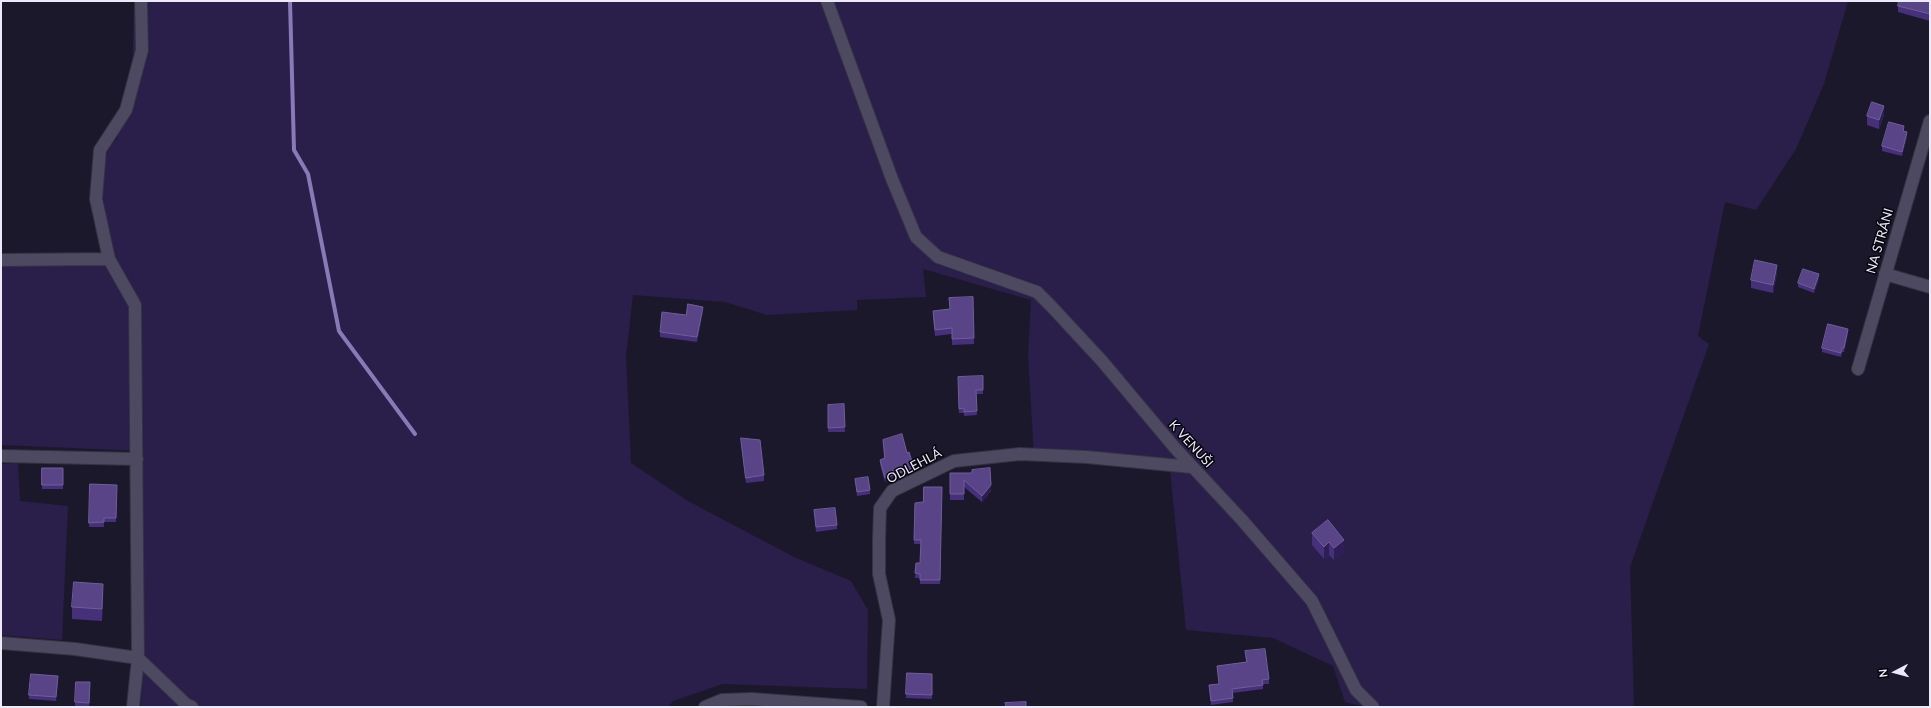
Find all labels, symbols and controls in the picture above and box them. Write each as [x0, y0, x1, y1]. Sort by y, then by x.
street label: NA STRÁNI [1863, 207, 1897, 275]
street label: K VENUŠI [1166, 417, 1216, 471]
street label: ODLEHLÁ [884, 445, 944, 487]
north arrow [1875, 652, 1915, 692]
text: N [1876, 668, 1889, 678]

